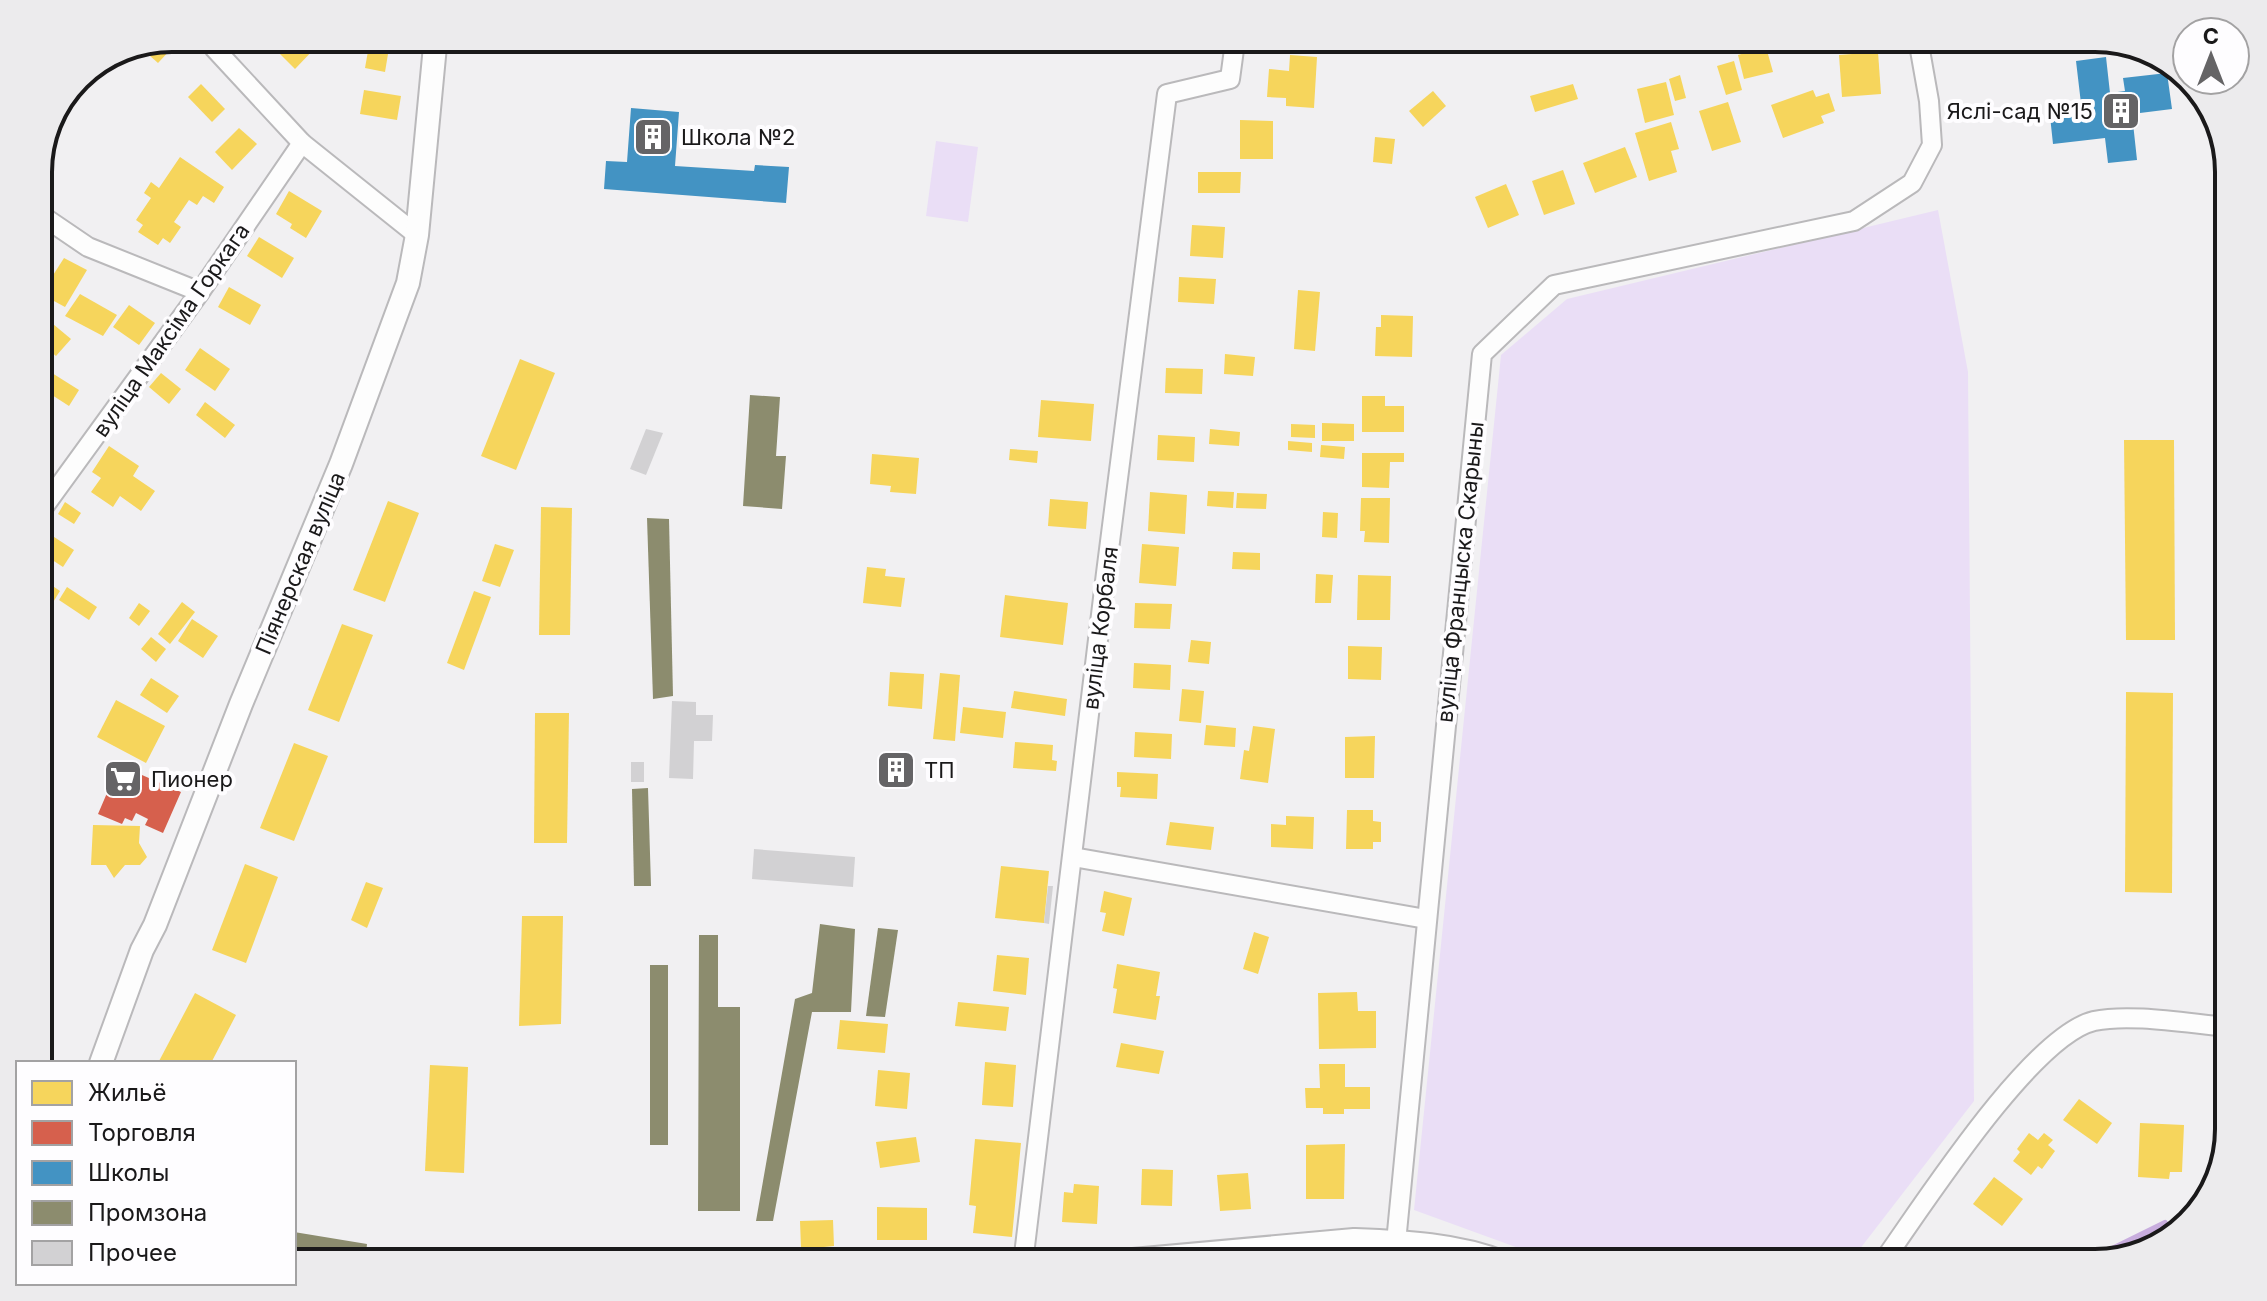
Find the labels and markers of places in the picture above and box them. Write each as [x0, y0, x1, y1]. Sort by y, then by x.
building icon: Яслі-сад №15 [2100, 90, 2142, 132]
place label: Яслі-сад №15 [1947, 98, 2093, 124]
building icon: Школа №2 [632, 116, 674, 158]
place label: Школа №2 [681, 124, 795, 150]
building icon: ТП [875, 749, 917, 791]
place label: ТП [924, 757, 955, 783]
supermarket icon: Пионер [102, 758, 144, 800]
place label: Пионер [151, 766, 233, 792]

